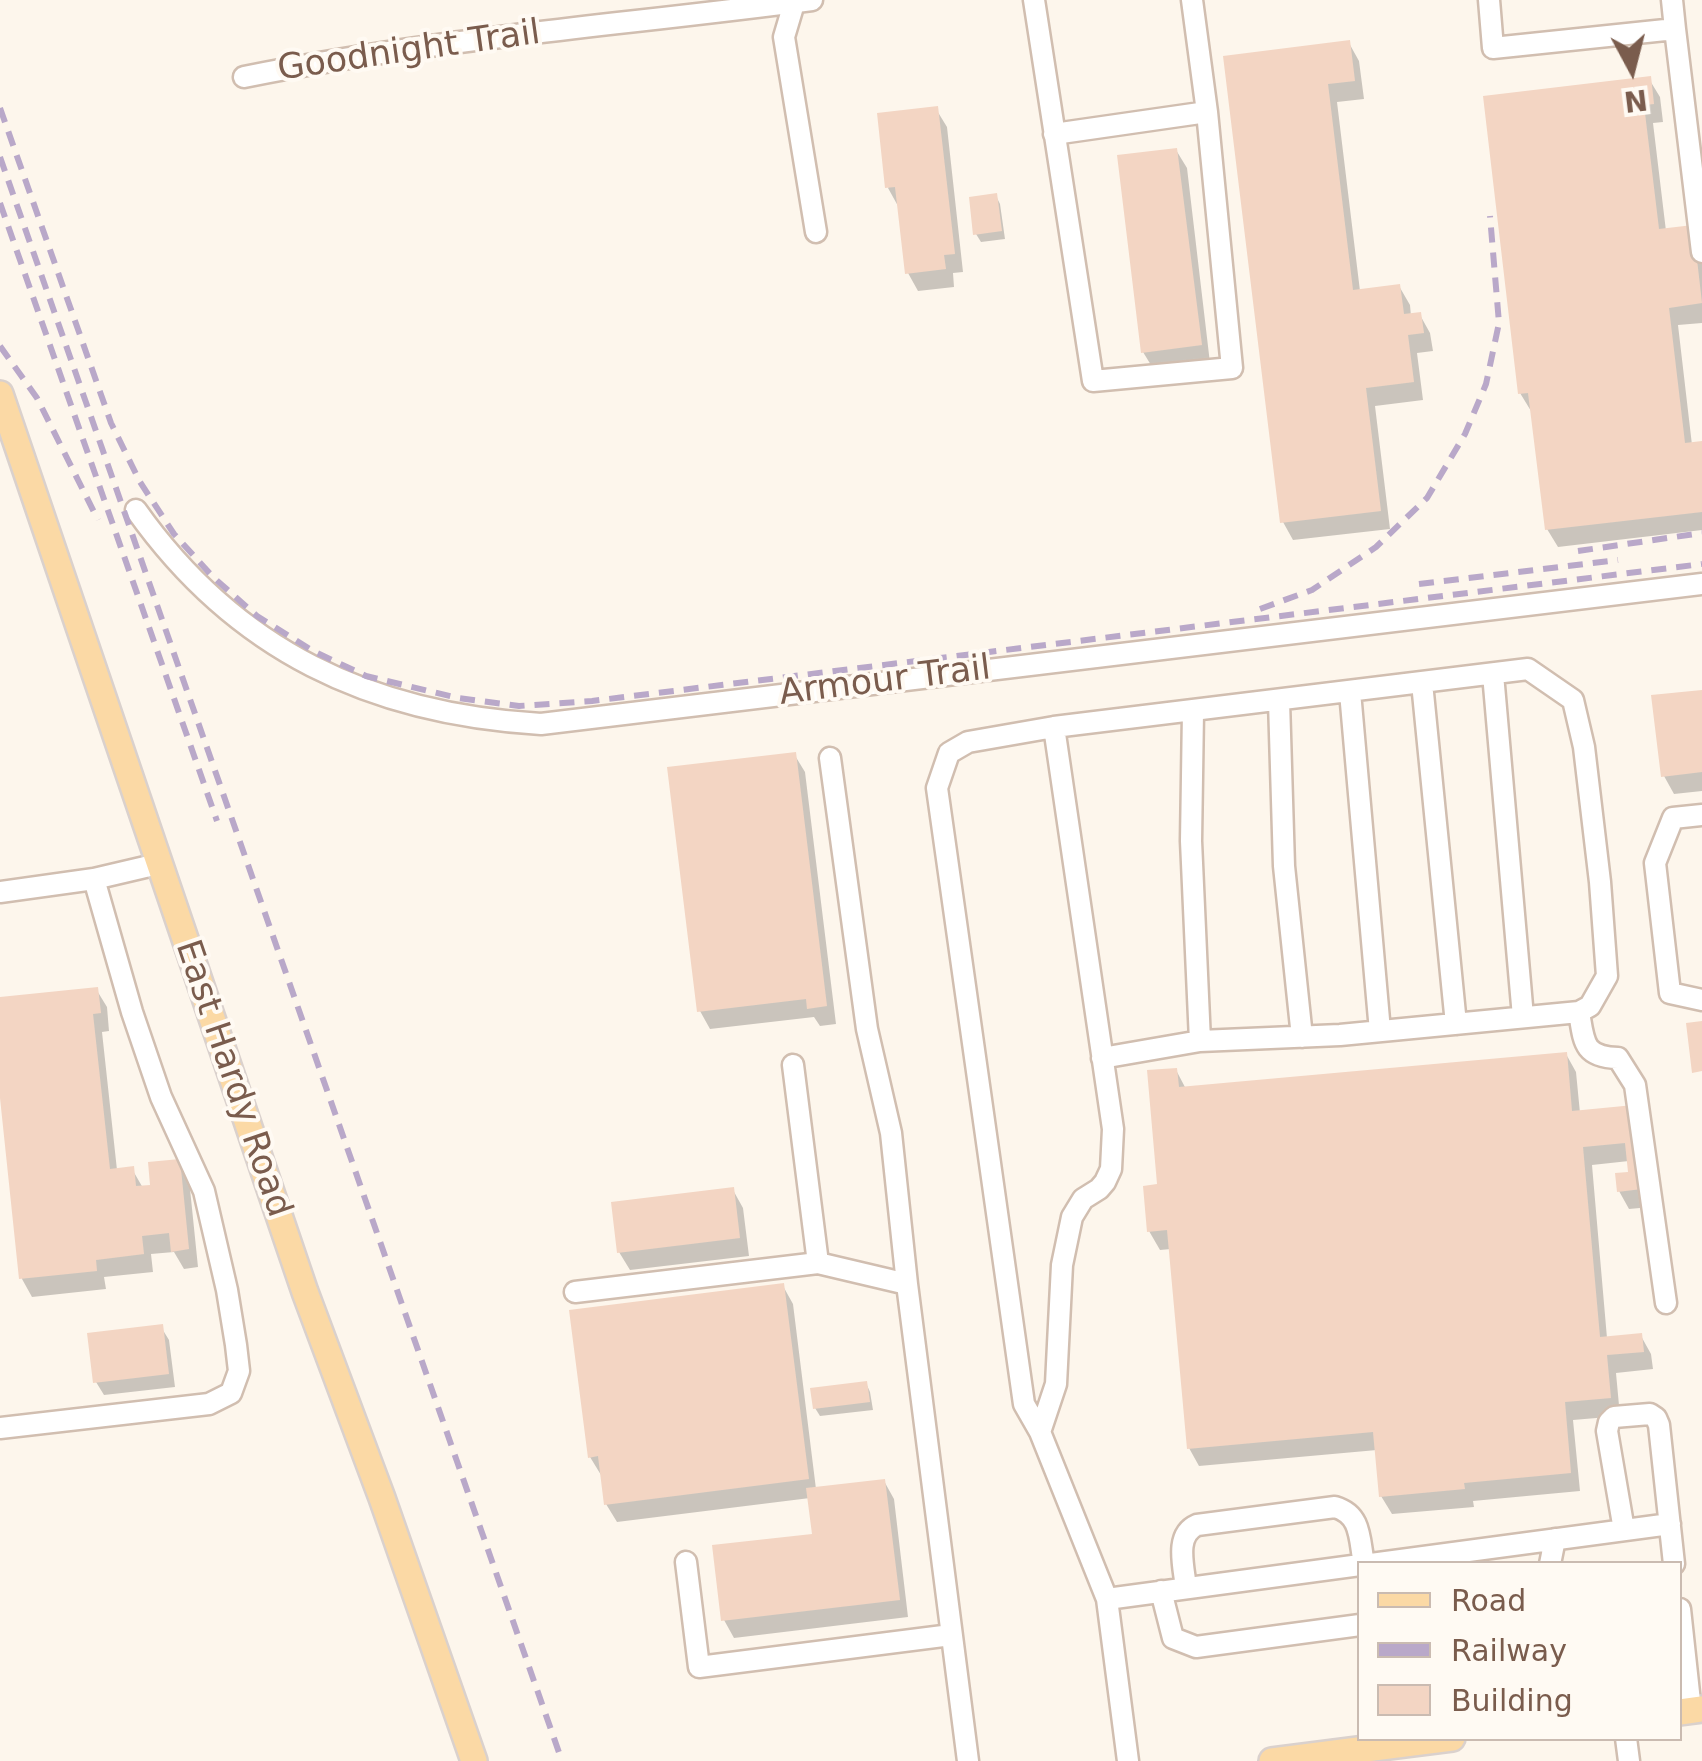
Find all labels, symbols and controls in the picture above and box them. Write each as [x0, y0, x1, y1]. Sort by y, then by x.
street label: Goodnight Trail [275, 13, 543, 91]
north arrow [1582, 20, 1682, 120]
text: N [1622, 82, 1649, 118]
street label: Armour Trail [777, 648, 993, 716]
street label: East Hardy Road [165, 935, 299, 1223]
legend [1357, 1561, 1682, 1741]
text: Road [1451, 1583, 1526, 1618]
text: Railway [1451, 1633, 1567, 1668]
text: Building [1451, 1683, 1573, 1718]

